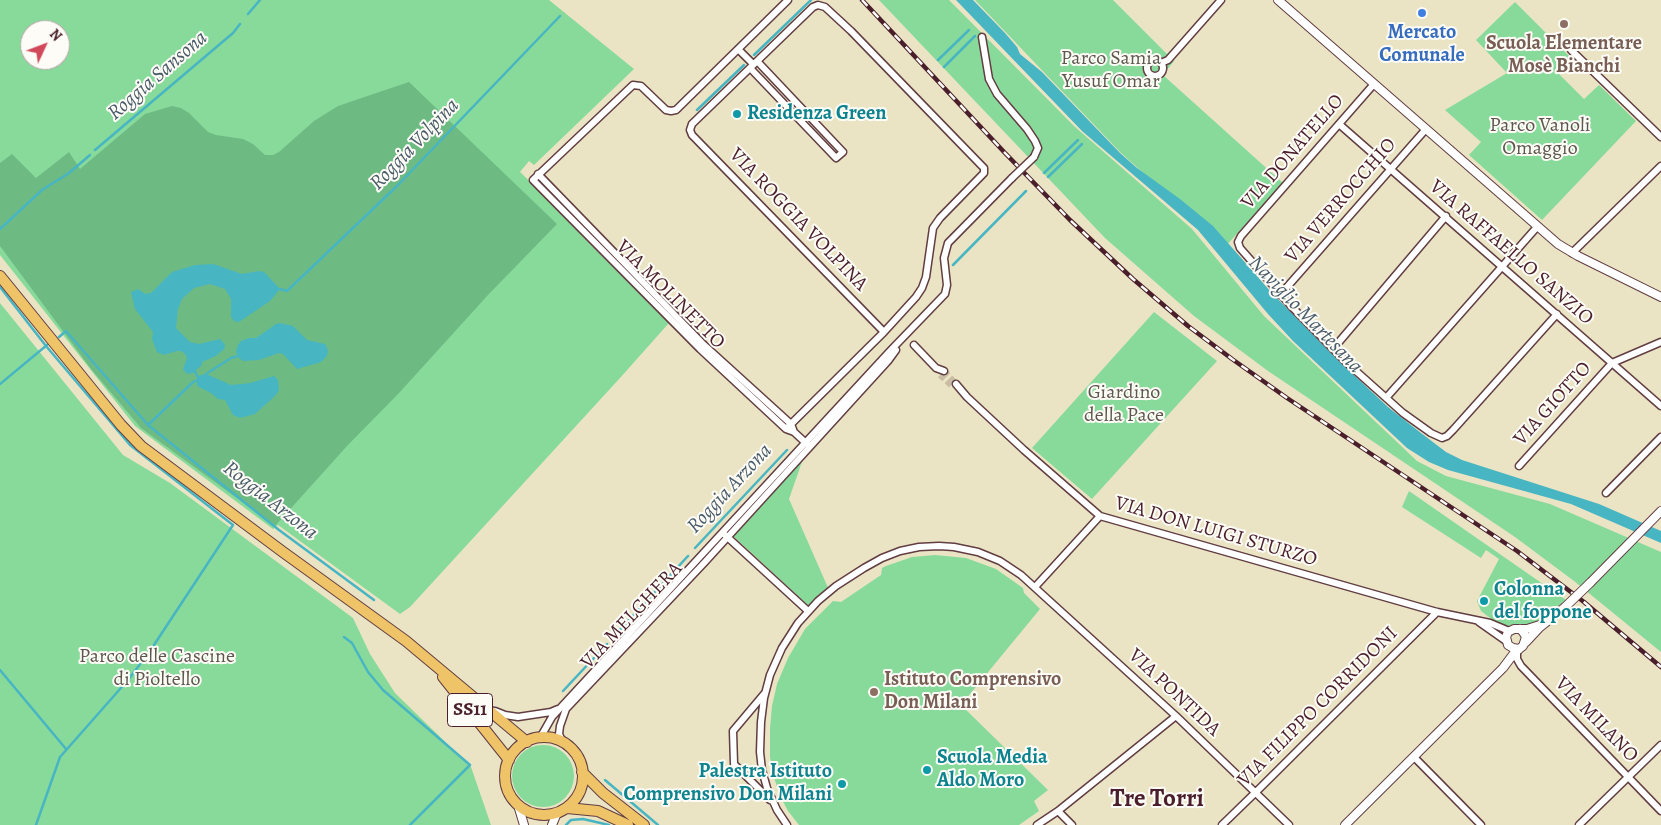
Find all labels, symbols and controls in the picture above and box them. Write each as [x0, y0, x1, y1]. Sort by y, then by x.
marker: Mercato Comunale [1416, 7, 1428, 19]
marker: Scuola Elementare Mosè Bianchi [1558, 18, 1570, 30]
north arrow [20, 20, 70, 70]
place label: Mercato Comunale [1379, 21, 1465, 68]
text: N [45, 25, 66, 45]
water label: Roggia Sansona [103, 26, 213, 126]
place label: Scuola Elementare Mosè Bianchi [1486, 32, 1642, 79]
park label: Parco Samia Yusuf Omar [1061, 47, 1161, 94]
street label: VIA DONATELLO [1237, 90, 1349, 214]
water label: Roggia Volpina [365, 94, 465, 196]
place label: Residenza Green [747, 102, 886, 126]
marker: Residenza Green [731, 108, 743, 120]
park label: Parco Vanoli Omaggio [1490, 114, 1590, 161]
street label: VIA VERROCCHIO [1280, 134, 1402, 268]
street label: VIA ROGGIA VOLPINA [724, 144, 872, 296]
street label: VIA RAFFAELLO SANZIO [1424, 175, 1598, 331]
street label: VIA MOLINETTO [611, 236, 729, 354]
water label: Naviglio Martesana [1242, 251, 1368, 379]
street label: VIA GIOTTO [1509, 357, 1597, 451]
park label: Giardino della Pace [1084, 381, 1164, 428]
water label: Roggia Arzona [682, 439, 778, 539]
water label: Roggia Arzona [218, 456, 322, 546]
street label: VIA DON LUIGI STURZO [1112, 492, 1320, 572]
street label: VIA MELGHERA [576, 557, 688, 675]
place label: Colonna del foppone [1494, 578, 1592, 625]
marker: Colonna del foppone [1478, 595, 1490, 607]
street label: VIA FILIPPO CORRIDONI [1233, 622, 1403, 792]
street label: VIA PONTIDA [1123, 644, 1225, 742]
park label: Parco delle Cascine di Pioltello [79, 645, 235, 692]
place label: Istituto Comprensivo Don Milani [884, 668, 1061, 715]
street label: VIA MILANO [1549, 672, 1643, 768]
marker: Istituto Comprensivo Don Milani [868, 686, 880, 698]
road number: SS11 [448, 694, 492, 726]
place label: Scuola Media Aldo Moro [937, 746, 1048, 793]
place label: Palestra Istituto Comprensivo Don Milani [623, 760, 832, 807]
marker: Scuola Media Aldo Moro [921, 764, 933, 776]
marker: Palestra Istituto Comprensivo Don Milani [836, 778, 848, 790]
district label: Tre Torri [1110, 785, 1204, 815]

